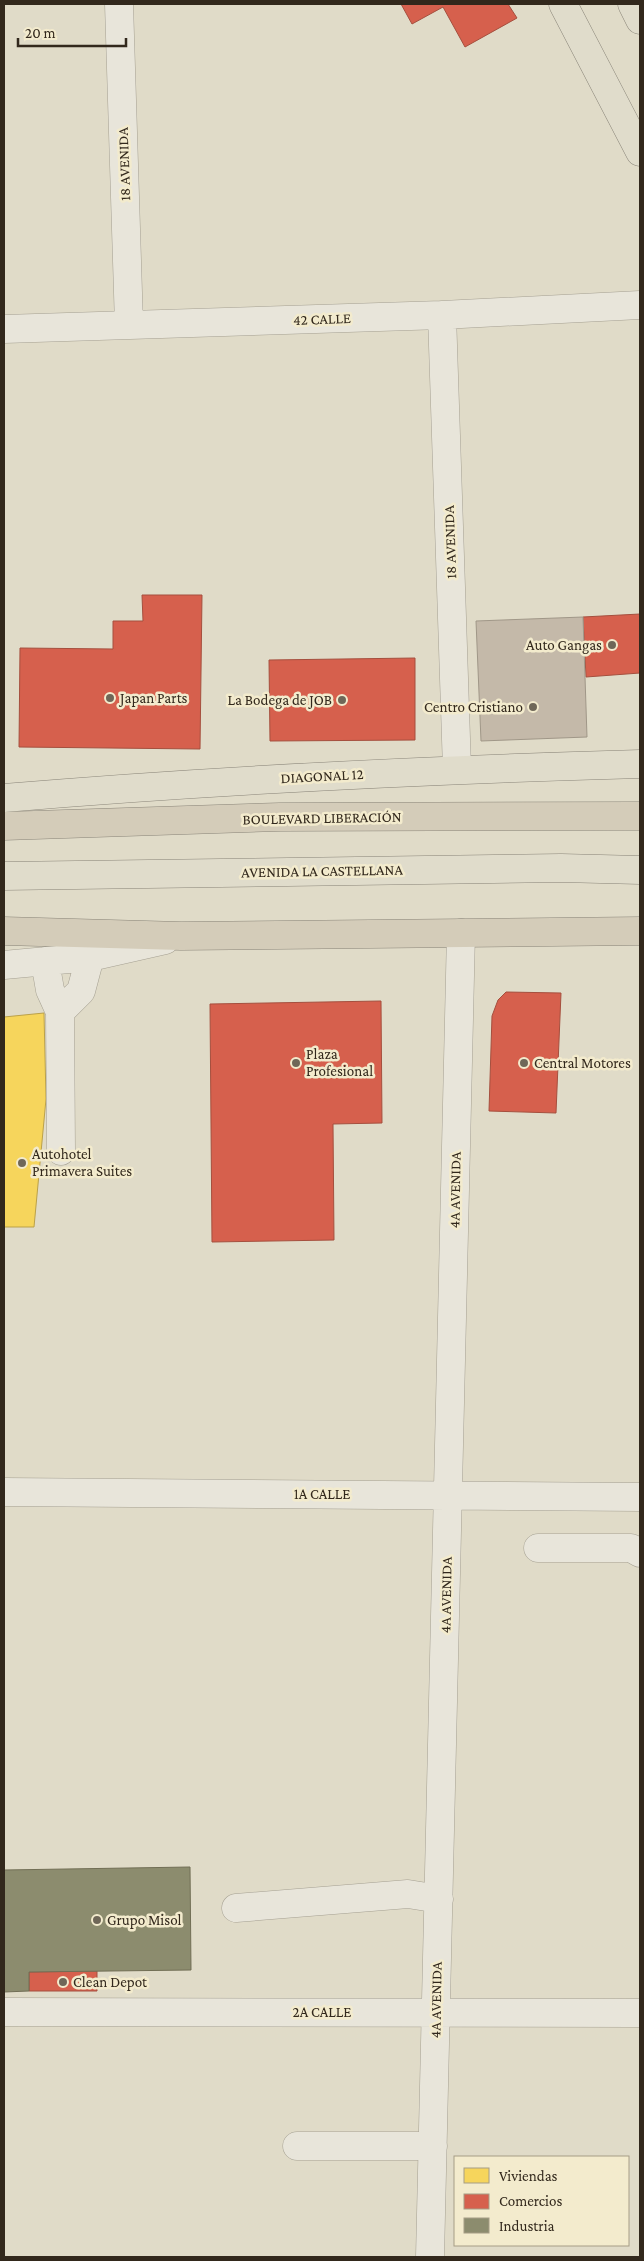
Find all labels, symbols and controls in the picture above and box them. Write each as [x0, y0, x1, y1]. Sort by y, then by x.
scale bar [18, 15, 125, 47]
text: 20 m [25, 25, 56, 41]
street label: 18 AVENIDA [115, 126, 133, 201]
street label: 42 CALLE [293, 310, 351, 328]
street label: 18 AVENIDA [441, 504, 459, 579]
place label: Auto Gangas [526, 637, 602, 654]
marker: Auto Gangas [606, 639, 618, 651]
place label: Japan Parts [118, 690, 187, 707]
marker: Japan Parts [104, 692, 116, 704]
place label: La Bodega de JOB [228, 692, 332, 709]
marker: La Bodega de JOB [336, 694, 348, 706]
place label: Centro Cristiano [424, 699, 523, 715]
marker: Centro Cristiano [527, 701, 539, 713]
street label: DIAGONAL 12 [280, 766, 364, 786]
street label: BOULEVARD LIBERACIÓN [242, 809, 402, 827]
street label: AVENIDA LA CASTELLANA [241, 862, 403, 880]
place label: Plaza Profesional [306, 1046, 373, 1079]
place label: Central Motores [534, 1055, 631, 1071]
marker: Plaza Profesional [290, 1057, 302, 1069]
marker: Central Motores [518, 1057, 530, 1069]
place label: Autohotel Primavera Suites [32, 1146, 132, 1179]
street label: 4A AVENIDA [446, 1151, 464, 1229]
marker: Autohotel Primavera Suites [16, 1157, 28, 1169]
street label: 1A CALLE [294, 1486, 350, 1502]
street label: 4A AVENIDA [437, 1556, 455, 1634]
place label: Grupo Misol [107, 1912, 182, 1929]
marker: Grupo Misol [91, 1914, 103, 1926]
street label: 4A AVENIDA [427, 1961, 445, 2039]
place label: Clean Depot [73, 1974, 148, 1991]
marker: Clean Depot [57, 1976, 69, 1988]
street label: 2A CALLE [293, 2004, 351, 2020]
legend [454, 2156, 629, 2246]
text: Viviendas [499, 2168, 558, 2184]
text: Comercios [499, 2193, 562, 2209]
text: Industria [499, 2218, 555, 2234]

